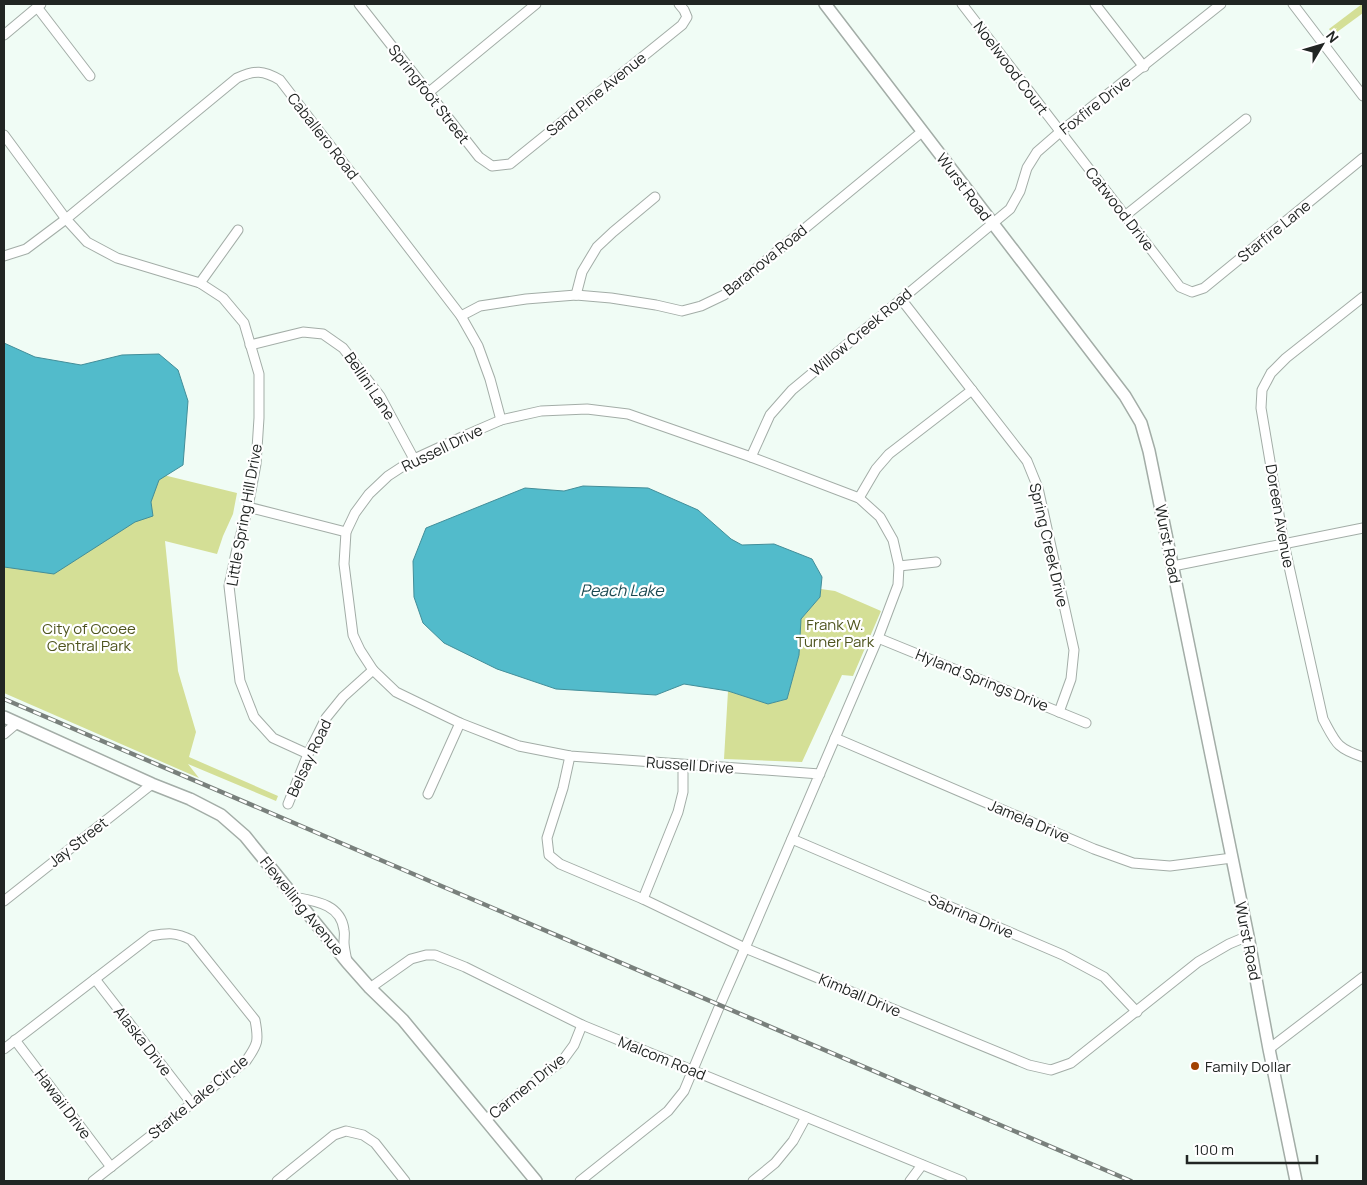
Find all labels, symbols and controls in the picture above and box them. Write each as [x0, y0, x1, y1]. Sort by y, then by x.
street label: Noelwood Court [969, 17, 1053, 119]
north arrow [1297, 20, 1347, 70]
text: N [1322, 27, 1343, 47]
street label: Springfoot Street [384, 40, 474, 148]
street label: Sand Pine Avenue [542, 47, 651, 141]
street label: Foxfire Drive [1055, 70, 1135, 139]
street label: Caballero Road [282, 88, 364, 184]
street label: Wurst Road [932, 149, 996, 225]
street label: Catwood Drive [1081, 163, 1159, 255]
street label: Starfire Lane [1233, 195, 1315, 267]
street label: Baranova Road [719, 220, 811, 300]
street label: Willow Creek Road [806, 283, 916, 381]
street label: Bellini Lane [340, 348, 401, 424]
street label: Russell Drive [398, 419, 486, 477]
street label: Little Spring Hill Drive [221, 442, 267, 588]
street label: Doreen Avenue [1261, 463, 1299, 570]
street label: Spring Creek Drive [1024, 481, 1074, 609]
street label: Wurst Road [1150, 503, 1186, 585]
water label: Peach Lake [580, 579, 665, 601]
park label: Frank W. Turner Park [796, 614, 875, 652]
park label: City of Ocoee Central Park [42, 618, 136, 656]
street label: Hyland Springs Drive [912, 644, 1052, 716]
street label: Belsay Road [282, 716, 336, 800]
street label: Russell Drive [645, 751, 735, 779]
street label: Jamela Drive [985, 794, 1073, 848]
street label: Jay Street [44, 812, 112, 872]
street label: Flewelling Avenue [255, 852, 349, 960]
street label: Sabrina Drive [925, 889, 1017, 943]
street label: Wurst Road [1230, 900, 1266, 982]
street label: Kimball Drive [816, 968, 905, 1022]
street label: Alaska Drive [109, 1002, 177, 1080]
street label: Malcom Road [615, 1031, 709, 1085]
street label: Carmen Drive [484, 1049, 570, 1123]
street label: Starke Lake Circle [144, 1050, 253, 1144]
place label: Family Dollar [1205, 1056, 1292, 1077]
marker: Family Dollar [1189, 1060, 1201, 1072]
street label: Hawaii Drive [30, 1065, 96, 1144]
scale bar [1187, 1132, 1317, 1164]
text: 100 m [1194, 1139, 1234, 1160]

